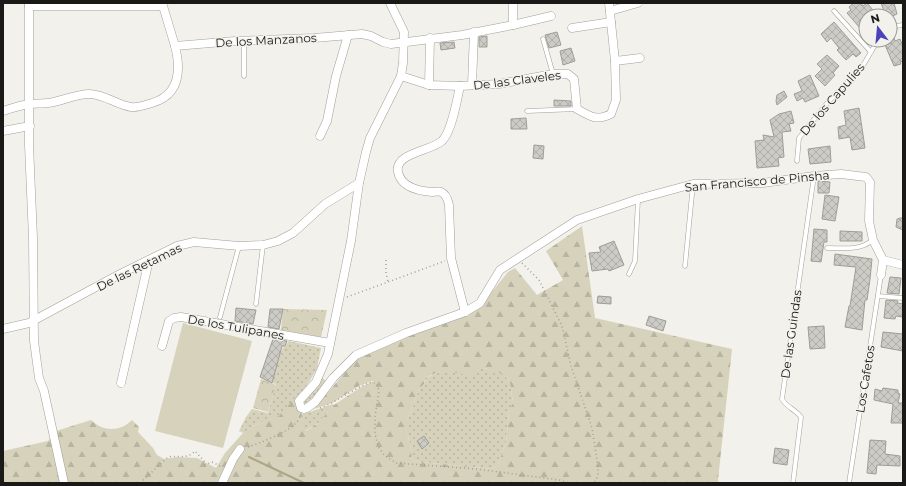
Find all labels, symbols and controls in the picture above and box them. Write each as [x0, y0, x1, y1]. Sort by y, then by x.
north arrow [858, 8, 898, 48]
text: N [869, 10, 881, 26]
street label: De los Manzanos [215, 30, 317, 50]
street label: De los Capulies [796, 60, 868, 138]
street label: De las Claveles [472, 67, 562, 93]
street label: San Francisco de Pinsha [684, 167, 830, 195]
street label: De las Retamas [94, 240, 184, 294]
street label: De las Guindas [777, 289, 805, 379]
street label: De los Tulipanes [187, 311, 286, 343]
street label: Los Cafetos [852, 344, 878, 414]

